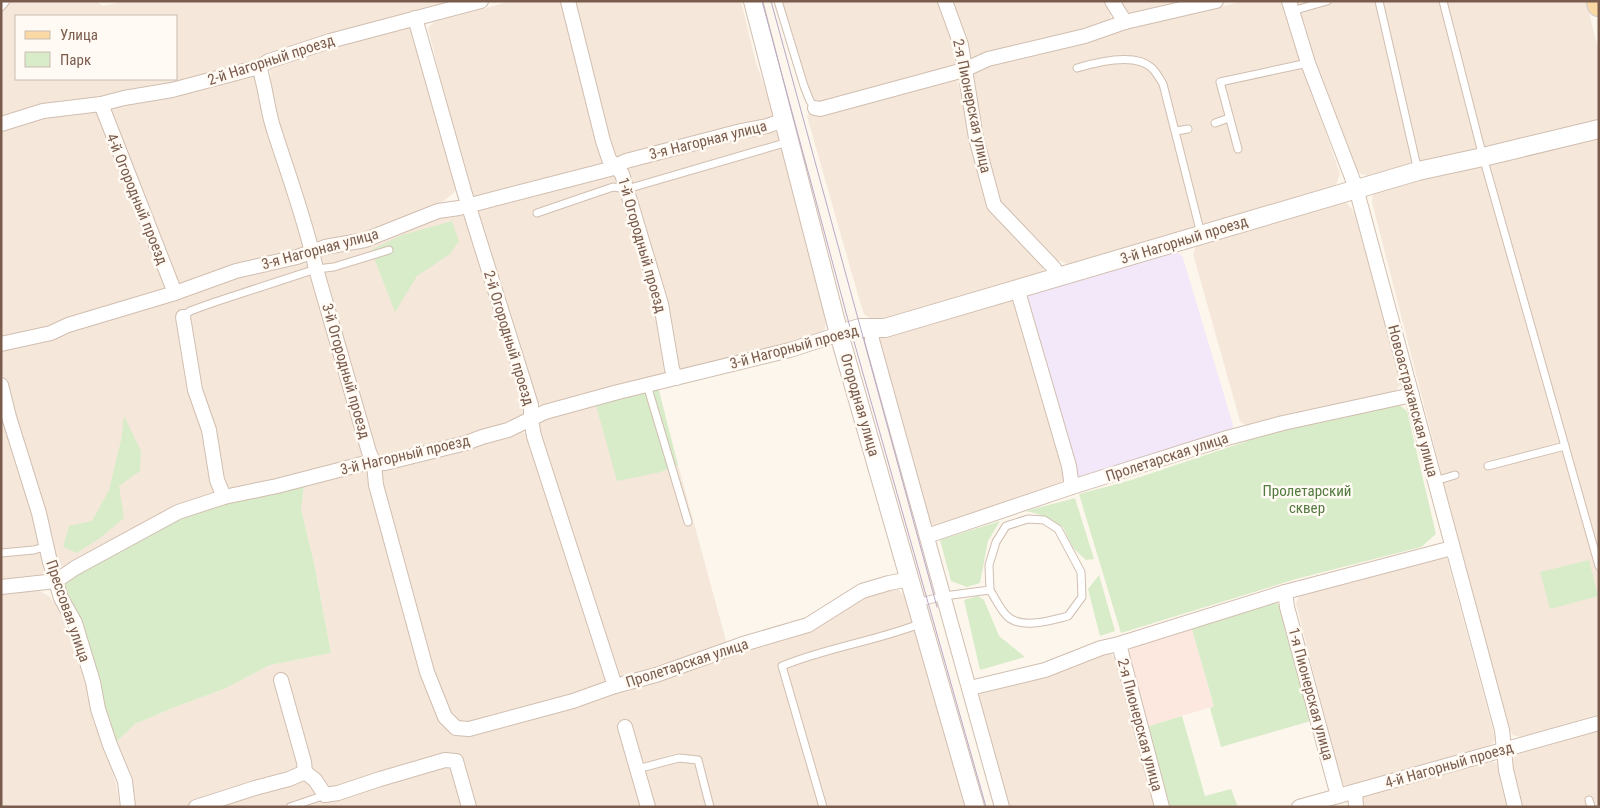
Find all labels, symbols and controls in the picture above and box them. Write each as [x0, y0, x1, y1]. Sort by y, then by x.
legend [15, 15, 178, 80]
text: Улица [60, 26, 98, 44]
street label: 2-й Нагорный проезд [205, 31, 337, 89]
street label: 2-я Пионерская улица [949, 37, 995, 175]
text: Парк [60, 51, 91, 69]
street label: 3-я Нагорная улица [647, 117, 769, 163]
street label: 4-й Огородный проезд [102, 131, 172, 267]
street label: 1-й Огородный проезд [614, 175, 670, 315]
street label: 3-й Нагорный проезд [1118, 212, 1250, 268]
street label: 3-я Нагорная улица [260, 225, 380, 273]
street label: 2-й Огородный проезд [480, 268, 538, 408]
street label: 3-й Огородный проезд [318, 301, 374, 441]
street label: 3-й Нагорный проезд [728, 321, 860, 373]
street label: Новоастраханская улица [1384, 323, 1442, 479]
street label: Огородная улица [837, 351, 883, 459]
street label: Пролетарская улица [1103, 429, 1231, 485]
street label: 3-й Нагорный проезд [339, 431, 471, 479]
park label: Пролетарский сквер [1263, 482, 1351, 517]
street label: Прессовая улица [42, 558, 94, 664]
street label: 1-я Пионерская улица [1285, 626, 1337, 762]
street label: Пролетарская улица [623, 635, 751, 691]
street label: 2-я Пионерская улица [1114, 657, 1166, 793]
street label: 4-й Нагорный проезд [1383, 738, 1515, 792]

